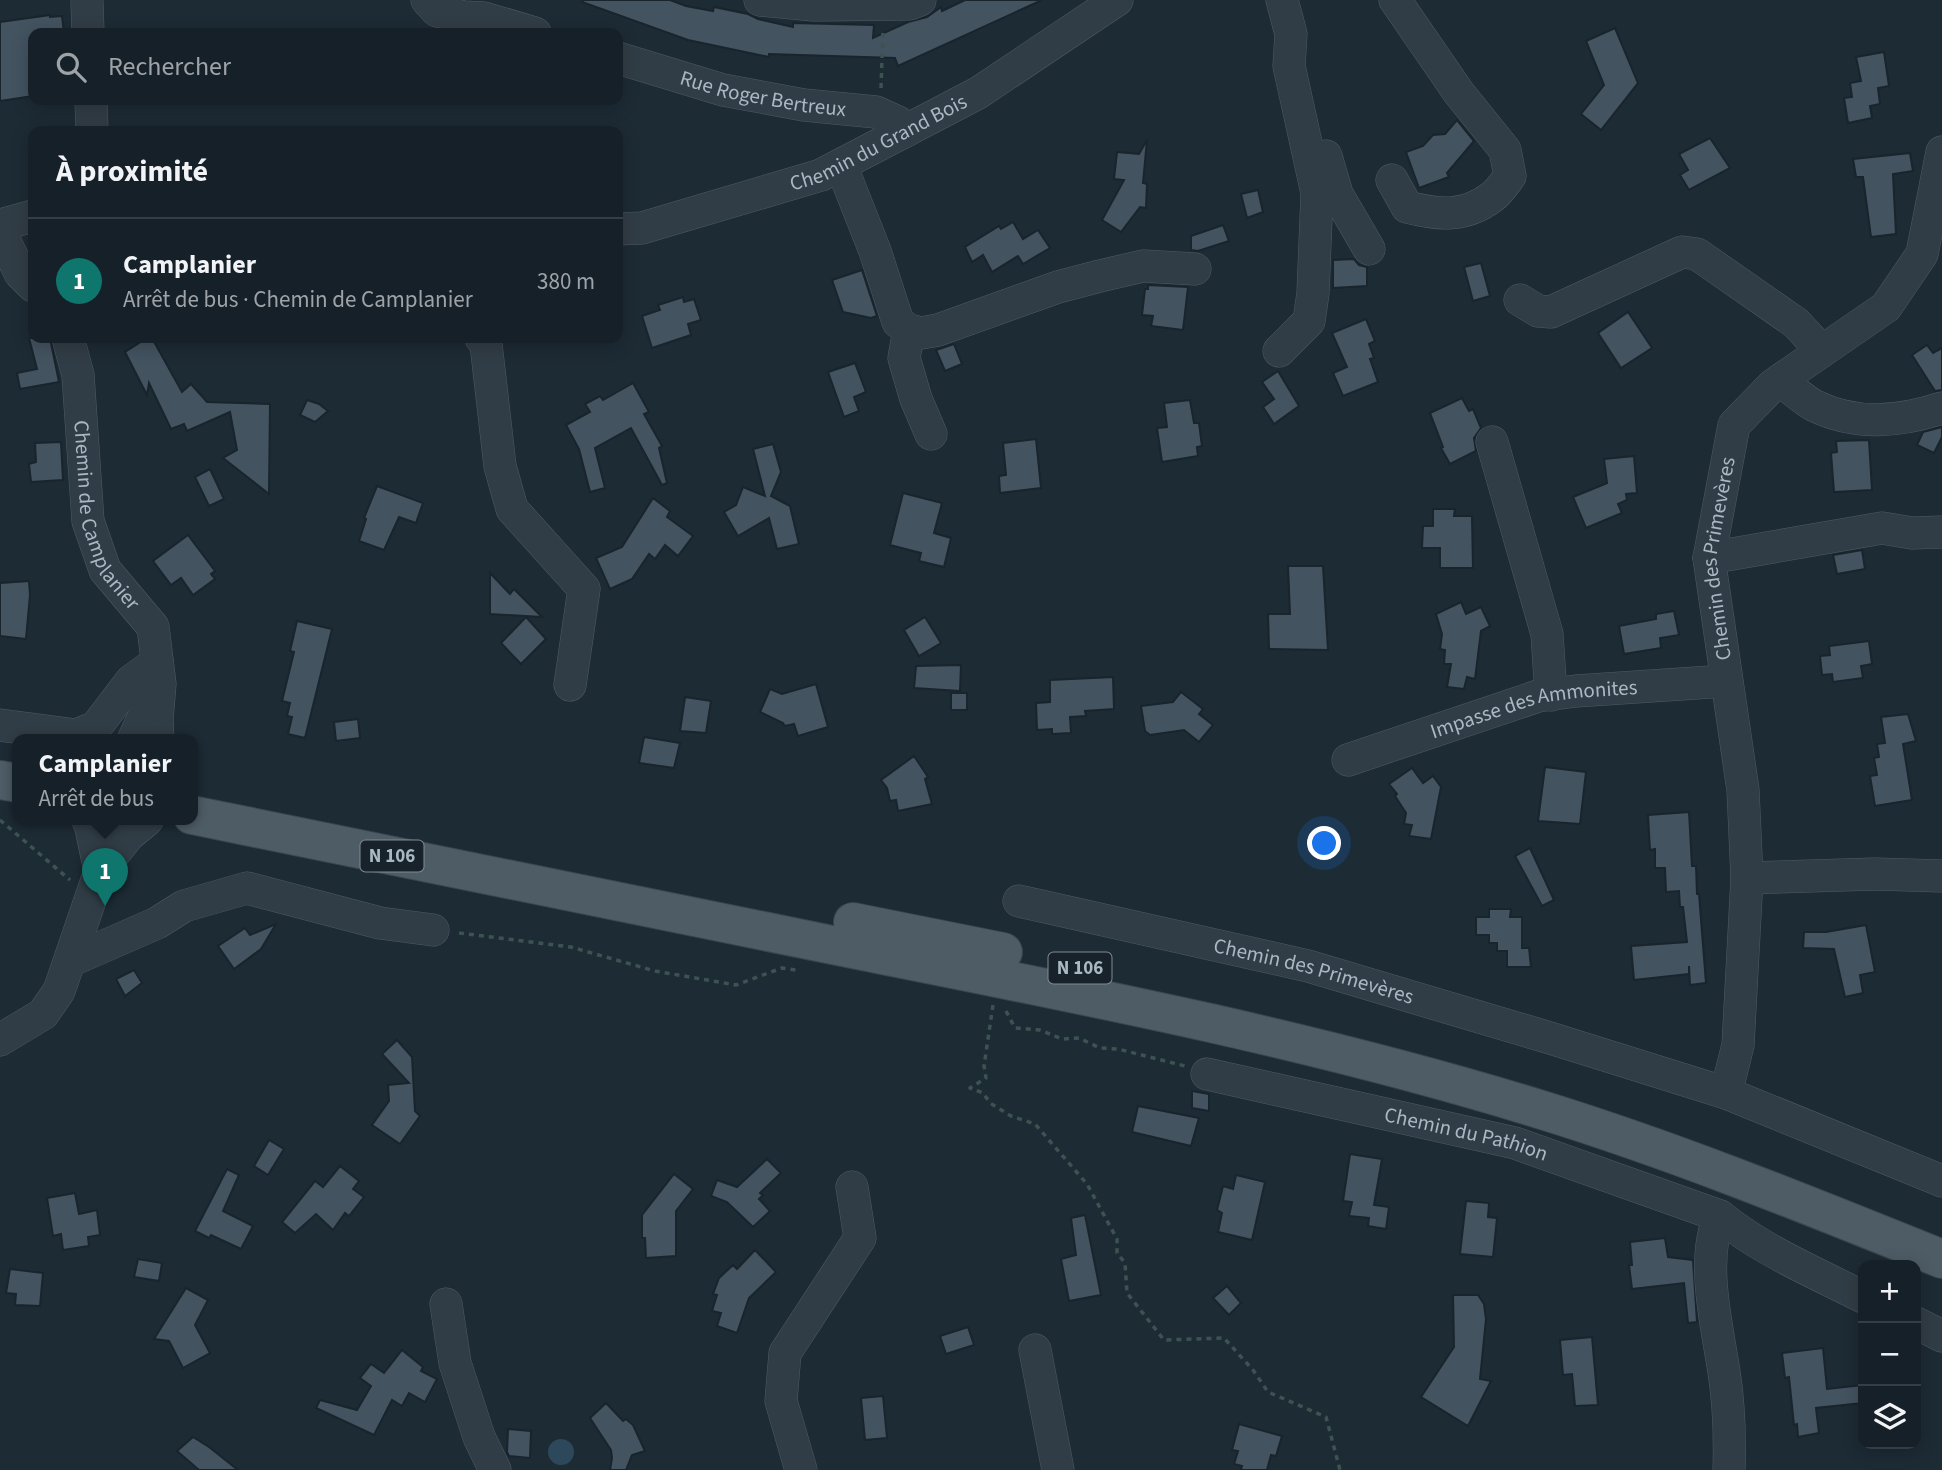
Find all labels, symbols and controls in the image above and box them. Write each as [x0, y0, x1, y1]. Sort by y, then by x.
search box [28, 28, 623, 105]
icon: search [52, 48, 90, 86]
text: Rechercher [108, 48, 231, 85]
street label: Rue Roger Bertreux [676, 63, 848, 124]
street label: Chemin du Grand Bois [786, 86, 972, 199]
text: À proximité [56, 150, 208, 193]
text: Camplanier [123, 246, 256, 283]
text: 1 [73, 265, 85, 298]
text: 380 m [537, 265, 595, 298]
text: Arrêt de bus · Chemin de Camplanier [123, 283, 473, 316]
street label: Chemin de Camplanier [66, 419, 148, 617]
street label: Chemin des Primevères [1694, 454, 1743, 662]
street label: Impasse des Ammonites [1426, 672, 1639, 746]
popup [12, 734, 198, 825]
text: Camplanier [38, 745, 172, 782]
text: Arrêt de bus [38, 782, 154, 815]
your location [1307, 826, 1341, 860]
road number: N 106 [360, 841, 424, 872]
pin: 1 [82, 848, 128, 906]
street label: Chemin des Primevères [1211, 930, 1418, 1012]
road number: N 106 [1048, 952, 1112, 984]
street label: Chemin du Pathion [1382, 1099, 1552, 1169]
map controls [1858, 1260, 1921, 1449]
button: + [1858, 1260, 1921, 1323]
button: − [1858, 1323, 1921, 1386]
button: layers [1858, 1386, 1921, 1449]

